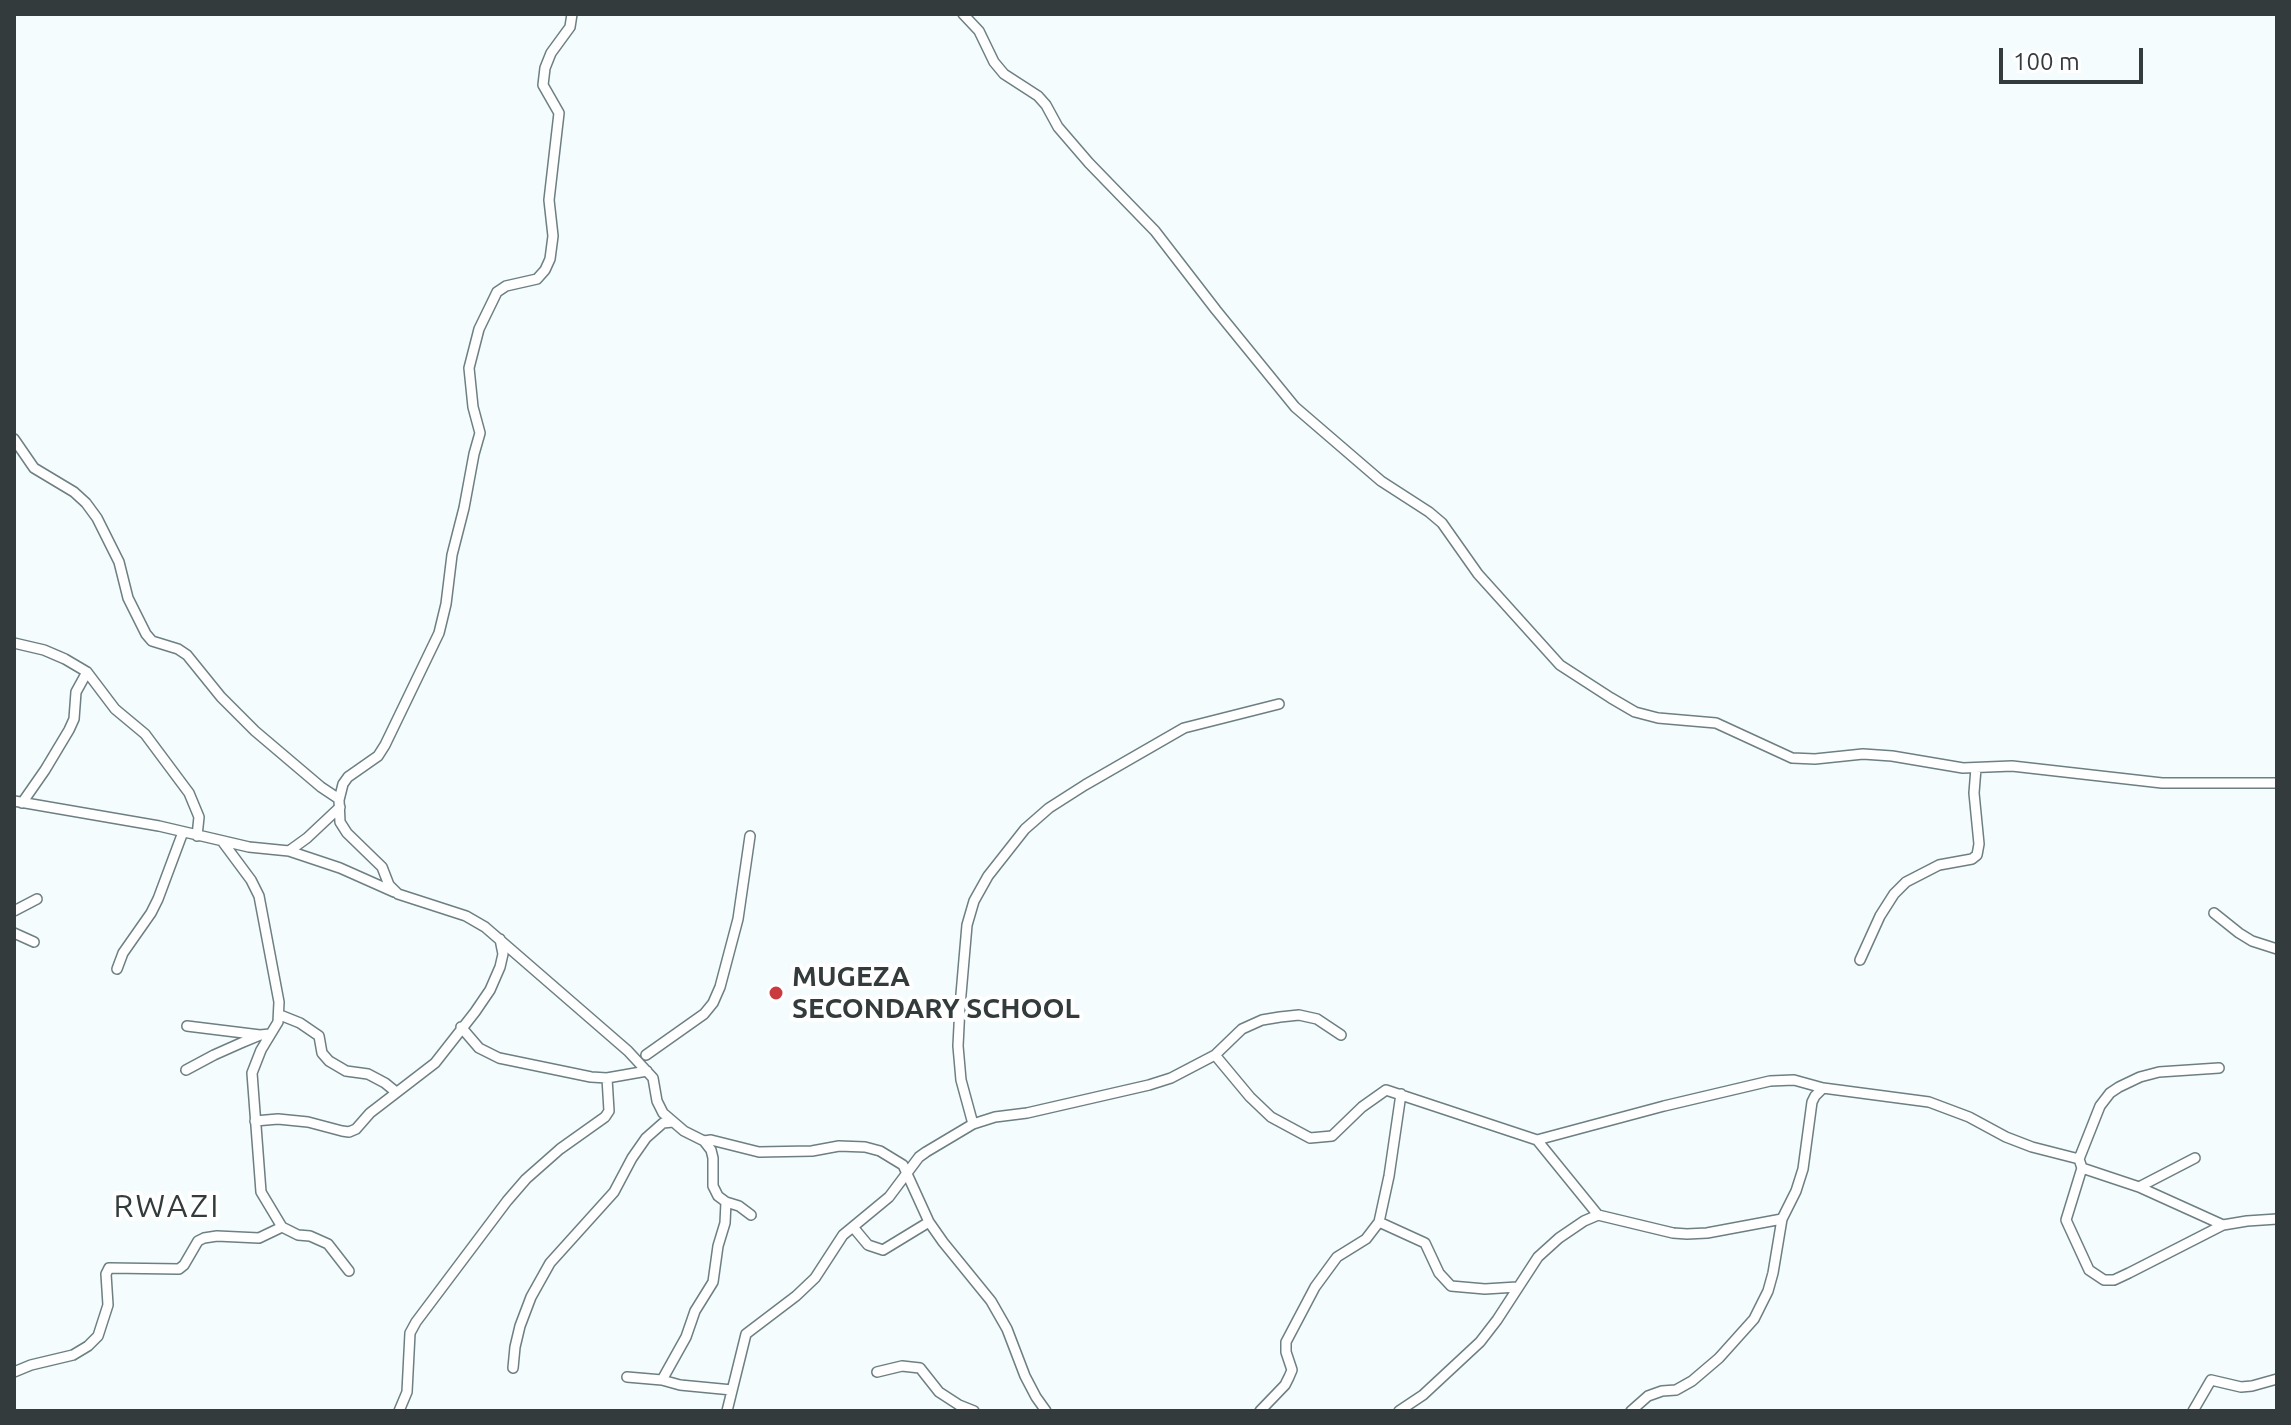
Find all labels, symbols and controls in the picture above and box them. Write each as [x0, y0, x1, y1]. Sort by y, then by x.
scale bar [2003, 32, 2147, 82]
text: 100 m [2013, 48, 2080, 75]
place label: MUGEZA SECONDARY SCHOOL [792, 960, 1080, 1026]
marker: MUGEZA SECONDARY SCHOOL [767, 984, 785, 1002]
district label: RWAZI [114, 1187, 220, 1225]

